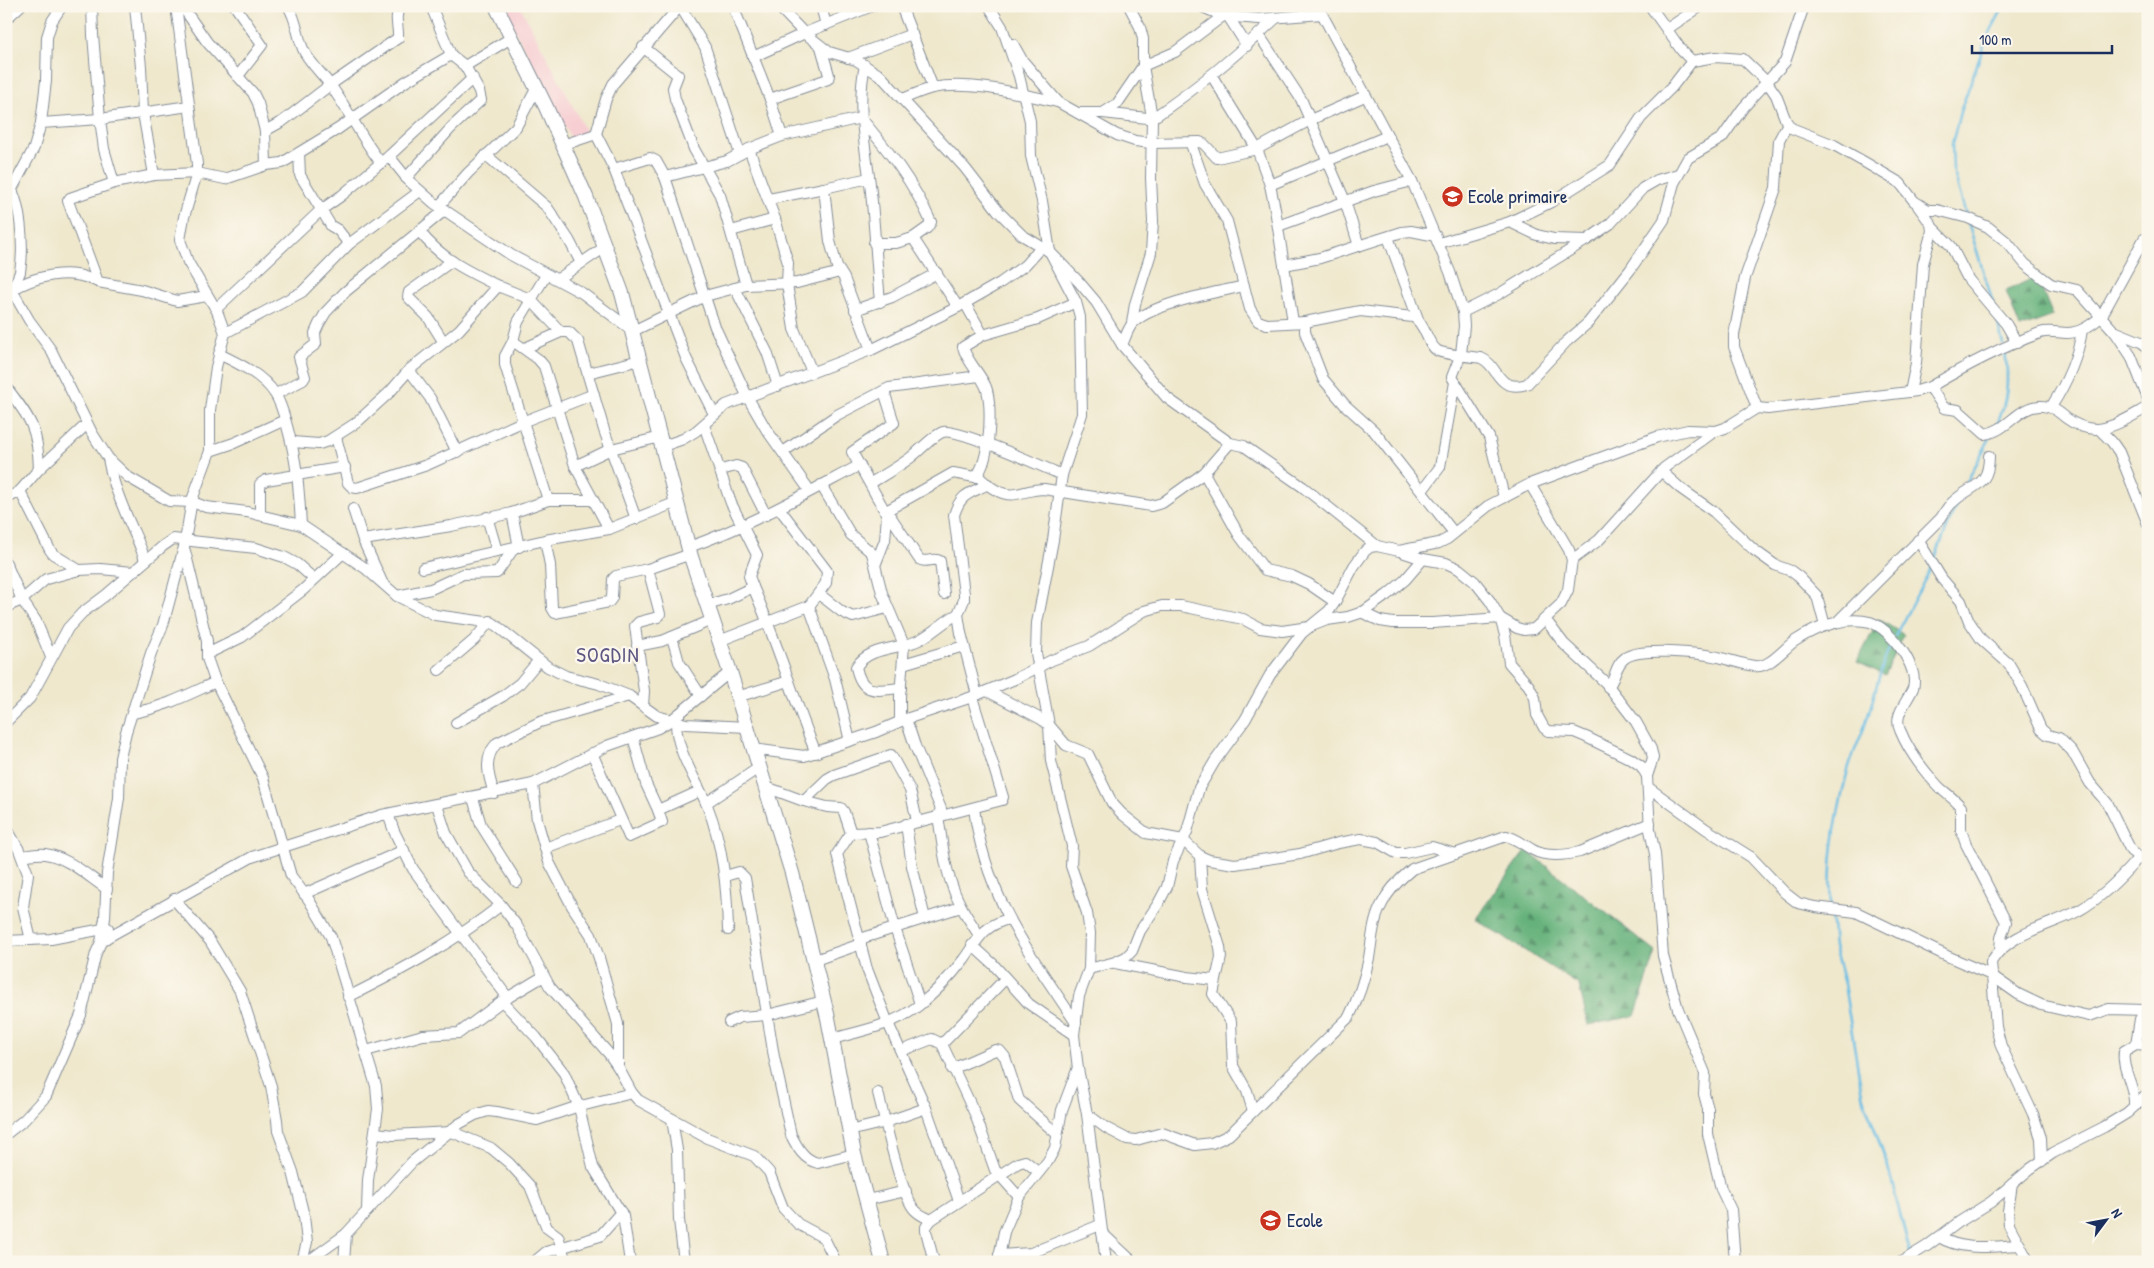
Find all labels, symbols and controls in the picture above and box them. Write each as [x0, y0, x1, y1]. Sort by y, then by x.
scale bar [1972, 22, 2112, 54]
text: 100 m [1979, 29, 2012, 50]
place label: Ecole primaire [1468, 183, 1568, 209]
school or university icon: Ecole primaire [1440, 184, 1464, 208]
district label: SOGDIN [576, 640, 640, 669]
north arrow [2082, 1196, 2132, 1246]
text: N [2107, 1205, 2128, 1222]
place label: Ecole [1287, 1207, 1323, 1233]
school or university icon: Ecole [1259, 1208, 1283, 1232]

